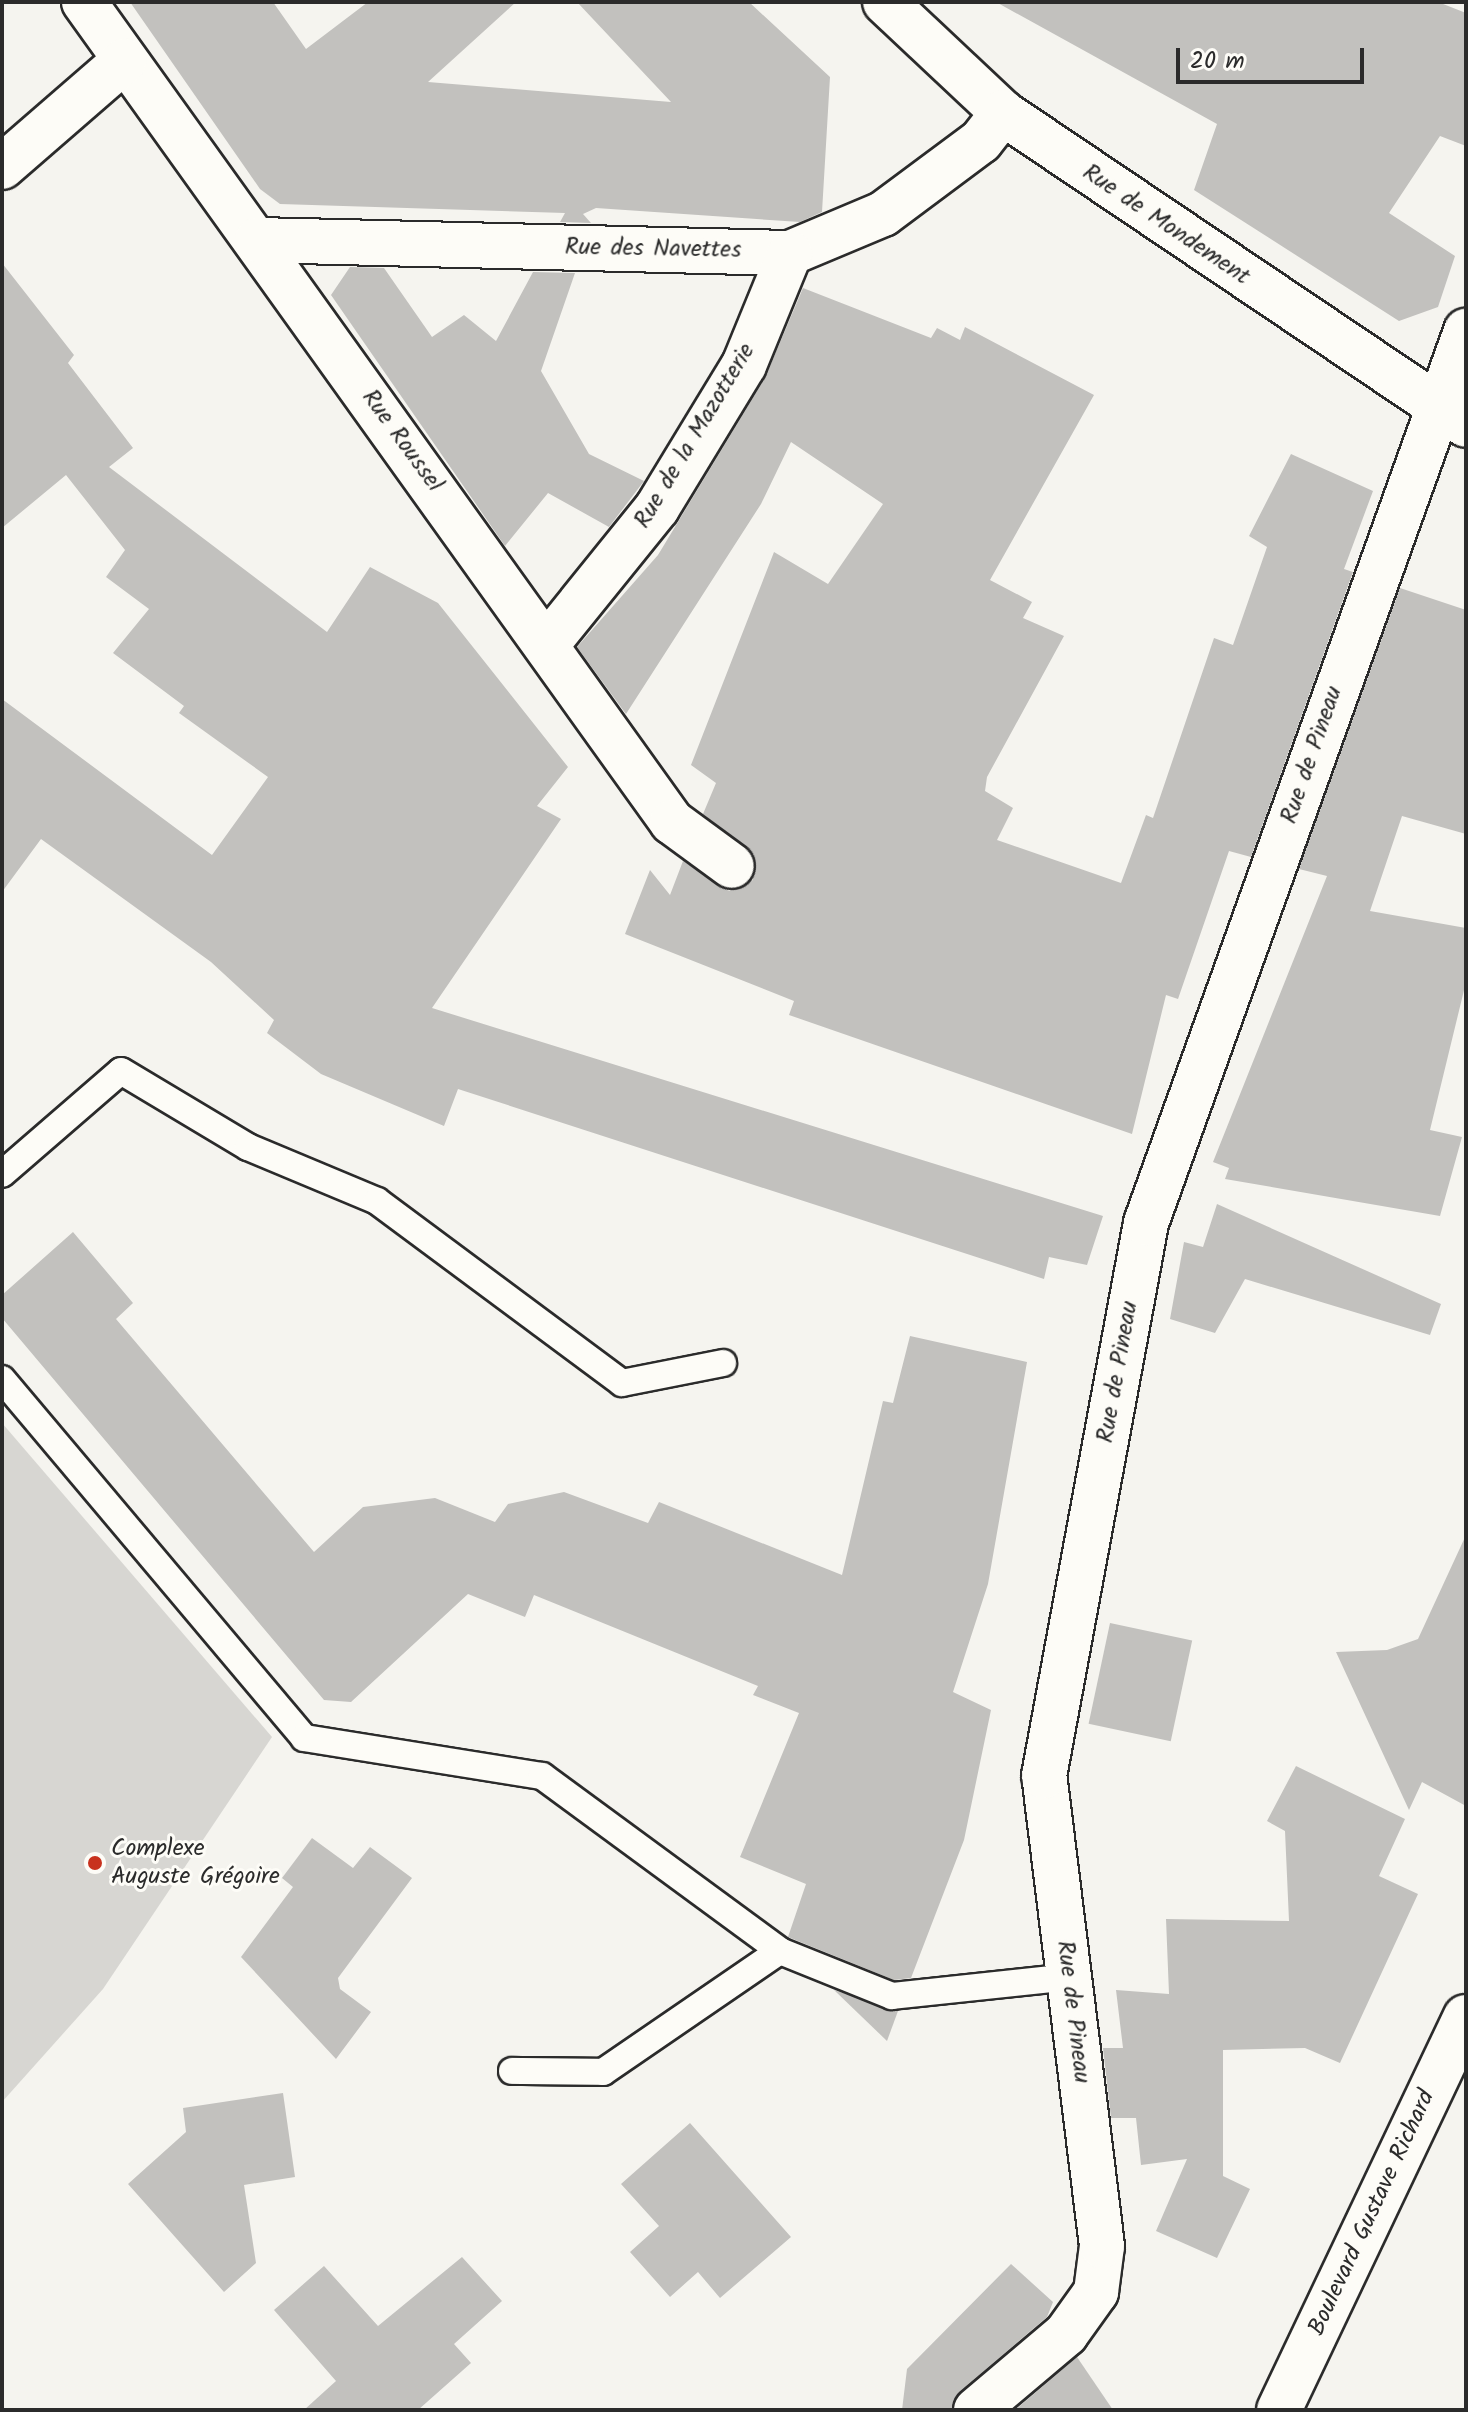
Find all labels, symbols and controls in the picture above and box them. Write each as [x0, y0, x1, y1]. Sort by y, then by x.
scale bar [1180, 32, 1368, 82]
text: 20 m [1190, 42, 1245, 81]
street label: Rue de Mondement [1077, 158, 1255, 292]
street label: Rue des Navettes [564, 233, 742, 265]
street label: Rue de la Mazotterie [628, 338, 762, 534]
street label: Rue Roussel [355, 384, 449, 498]
street label: Rue de Pineau [1275, 682, 1349, 828]
street label: Rue de Pineau [1091, 1299, 1145, 1445]
place label: Complexe Auguste Grégoire [111, 1835, 280, 1891]
marker: Complexe Auguste Grégoire [86, 1854, 104, 1872]
street label: Rue de Pineau [1050, 1939, 1096, 2085]
street label: Boulevard Gustave Richard [1302, 2086, 1442, 2340]

